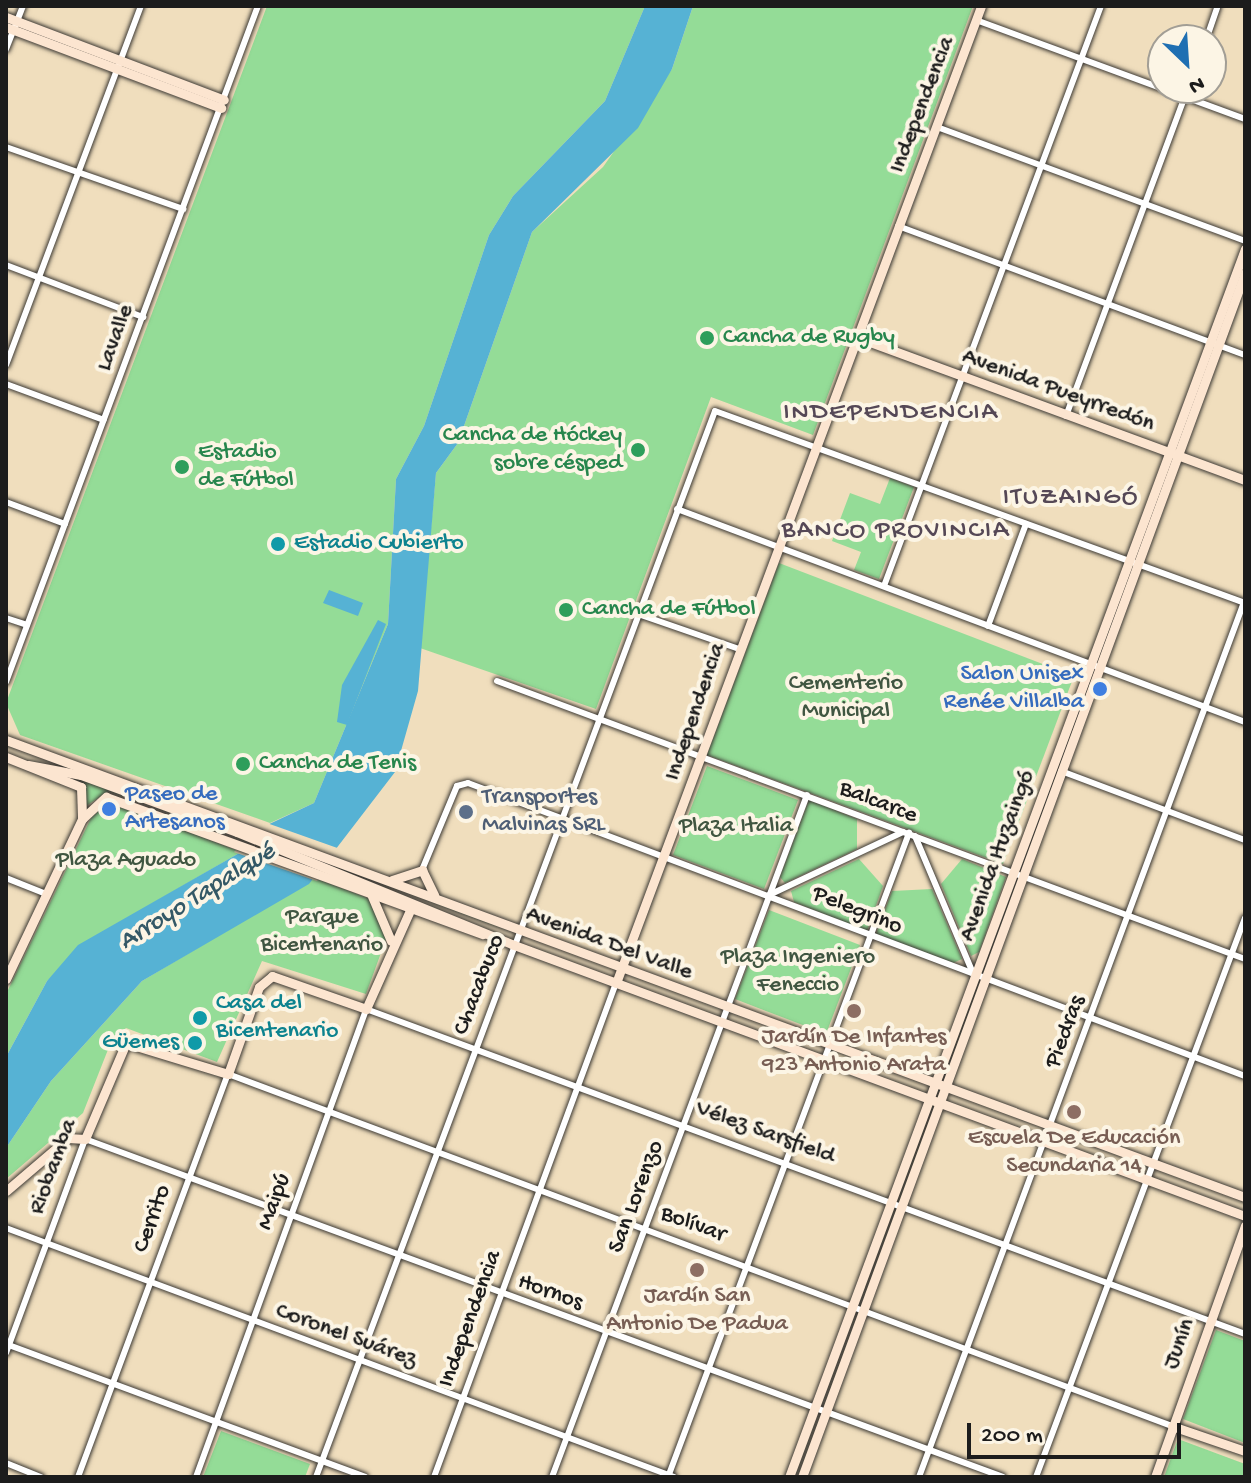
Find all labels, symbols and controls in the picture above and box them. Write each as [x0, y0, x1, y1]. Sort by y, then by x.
north arrow [1147, 24, 1227, 104]
street label: Independencia [884, 33, 962, 177]
text: N [1184, 69, 1208, 99]
street label: Lavalle [91, 301, 141, 375]
place label: Cancha de Rugby [723, 324, 895, 352]
marker: Cancha de Rugby [698, 329, 716, 347]
street label: Avenida Pueyrredón [958, 343, 1158, 439]
district label: INDEPENDENCIA [783, 398, 999, 430]
place label: Cancha de Hóckey sobre césped [443, 422, 622, 478]
place label: Estadio de Fútbol [198, 439, 294, 495]
marker: Cancha de Hóckey sobre césped [629, 441, 647, 459]
marker: Estadio de Fútbol [173, 458, 191, 476]
district label: ITUZAINGÓ [1003, 483, 1139, 515]
district label: BANCO PROVINCIA [782, 516, 1010, 548]
place label: Estadio Cubierto [294, 530, 464, 558]
marker: Estadio Cubierto [269, 535, 287, 553]
place label: Cancha de Fútbol [582, 596, 756, 624]
marker: Cancha de Fútbol [557, 601, 575, 619]
street label: Independencia [659, 639, 733, 785]
place label: Salon Unisex Renée Villalba [943, 661, 1084, 717]
park label: Cementerio Municipal [789, 670, 903, 726]
marker: Salon Unisex Renée Villalba [1091, 680, 1109, 698]
place label: Cancha de Tenis [259, 750, 416, 778]
marker: Cancha de Tenis [234, 755, 252, 773]
street label: Avenida Ituzaingó [954, 766, 1042, 946]
street label: Balcarce [835, 775, 921, 831]
place label: Paseo de Artesanos [125, 781, 225, 837]
place label: Transportes Malvinas SRL [482, 784, 605, 840]
marker: Paseo de Artesanos [100, 800, 118, 818]
marker: Transportes Malvinas SRL [457, 803, 475, 821]
park label: Plaza Italia [679, 813, 793, 841]
water label: Arroyo Tapalqué [114, 838, 282, 958]
park label: Plaza Aguado [56, 847, 196, 875]
street label: Pelegrino [808, 880, 906, 942]
street label: Avenida Del Valle [522, 900, 696, 988]
park label: Parque Bicentenario [261, 904, 383, 960]
street label: Chacabuco [448, 931, 512, 1039]
park label: Plaza Ingeniero Feneccio [721, 944, 875, 1000]
place label: Casa del Bicentenario [216, 990, 338, 1046]
street label: Piedras [1039, 992, 1093, 1072]
marker: Jardín De Infantes 923 Antonio Arata [845, 1002, 863, 1020]
marker: Casa del Bicentenario [191, 1009, 209, 1027]
place label: Jardín De Infantes 923 Antonio Arata [762, 1024, 946, 1080]
place label: Güemes [102, 1029, 179, 1057]
marker: Güemes [186, 1034, 204, 1052]
street label: Vélez Sarsfield [692, 1095, 838, 1171]
marker: Escuela De Educación Secundaria 14 [1065, 1103, 1083, 1121]
street label: Riobamba [23, 1115, 85, 1219]
place label: Escuela De Educación Secundaria 14 [968, 1125, 1180, 1181]
street label: San Lorenzo [602, 1137, 672, 1257]
street label: Maipú [252, 1170, 298, 1234]
street label: Cerrito [128, 1181, 178, 1257]
street label: Bolívar [656, 1200, 730, 1250]
street label: Independencia [433, 1247, 509, 1391]
marker: Jardín San Antonio De Padua [688, 1261, 706, 1279]
street label: Hornos [513, 1268, 587, 1318]
place label: Jardín San Antonio De Padua [606, 1283, 788, 1339]
street label: Coronel Suárez [271, 1297, 421, 1375]
street label: Junín [1158, 1315, 1202, 1373]
scale bar [971, 1407, 1185, 1457]
text: 200 m [981, 1422, 1043, 1451]

